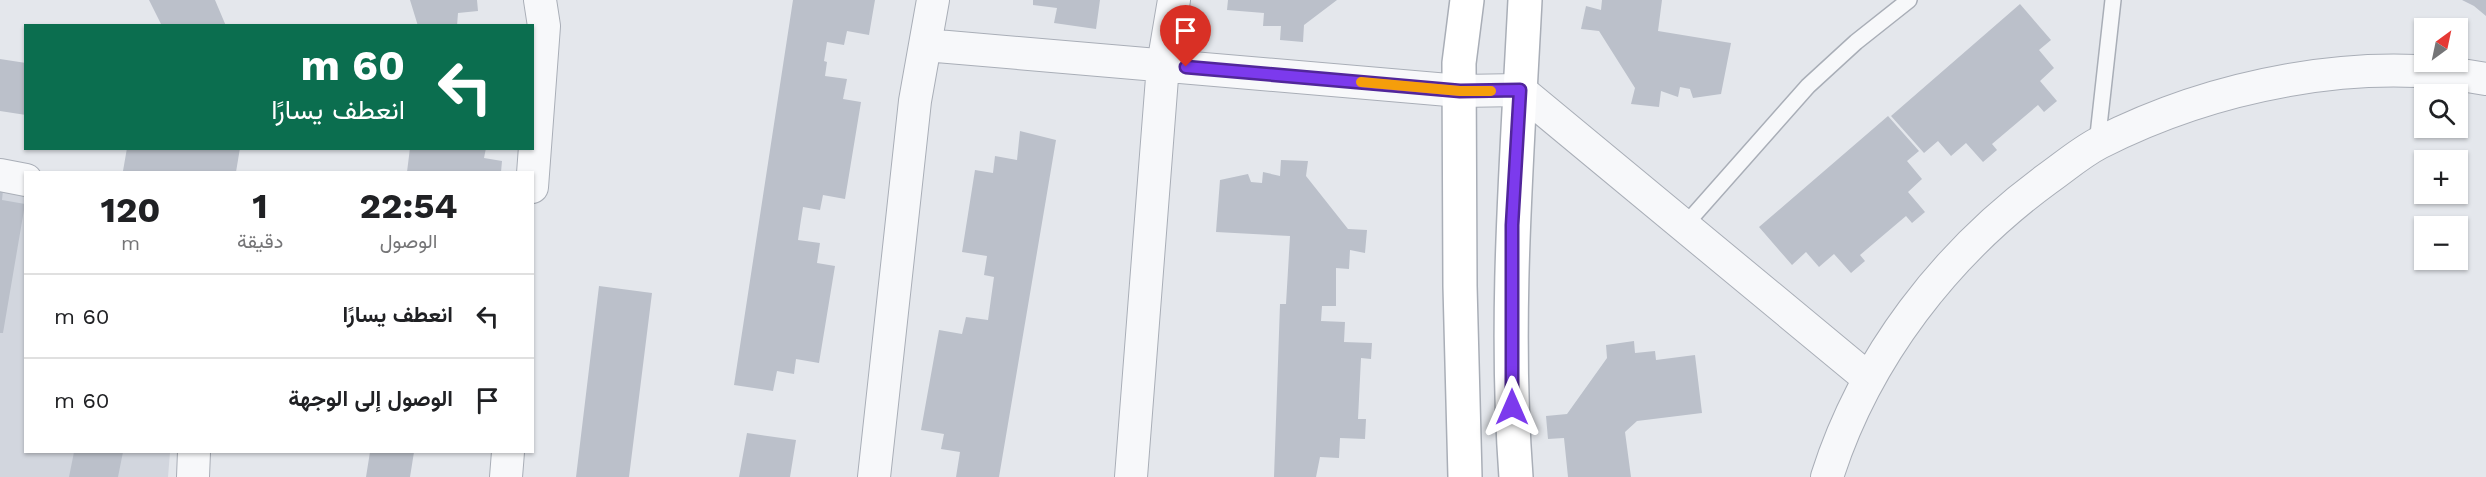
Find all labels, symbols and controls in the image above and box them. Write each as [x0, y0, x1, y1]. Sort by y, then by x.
pin [1160, 5, 1211, 67]
icon: arrive [1169, 14, 1202, 47]
north arrow [2414, 18, 2468, 72]
map controls [2414, 18, 2468, 270]
text: 60 m [301, 41, 405, 90]
icon: left [426, 48, 504, 126]
button: search [2414, 84, 2468, 138]
text: انعطف يسارًا [271, 94, 405, 126]
button: + [2414, 150, 2468, 204]
text: 1 [252, 185, 268, 227]
text: 22:54 [360, 185, 458, 227]
text: 120 [100, 189, 161, 231]
button: − [2414, 216, 2468, 270]
text: دقيقة [237, 229, 283, 253]
text: الوصول [380, 229, 437, 253]
text: m [121, 231, 140, 255]
icon: left [471, 300, 504, 333]
text: انعطف يسارًا [343, 302, 453, 327]
text: 60 m [54, 304, 110, 329]
position arrow [1480, 375, 1544, 439]
icon: arrive [471, 384, 504, 417]
text: الوصول إلى الوجهة [288, 386, 453, 411]
text: 60 m [54, 388, 110, 413]

